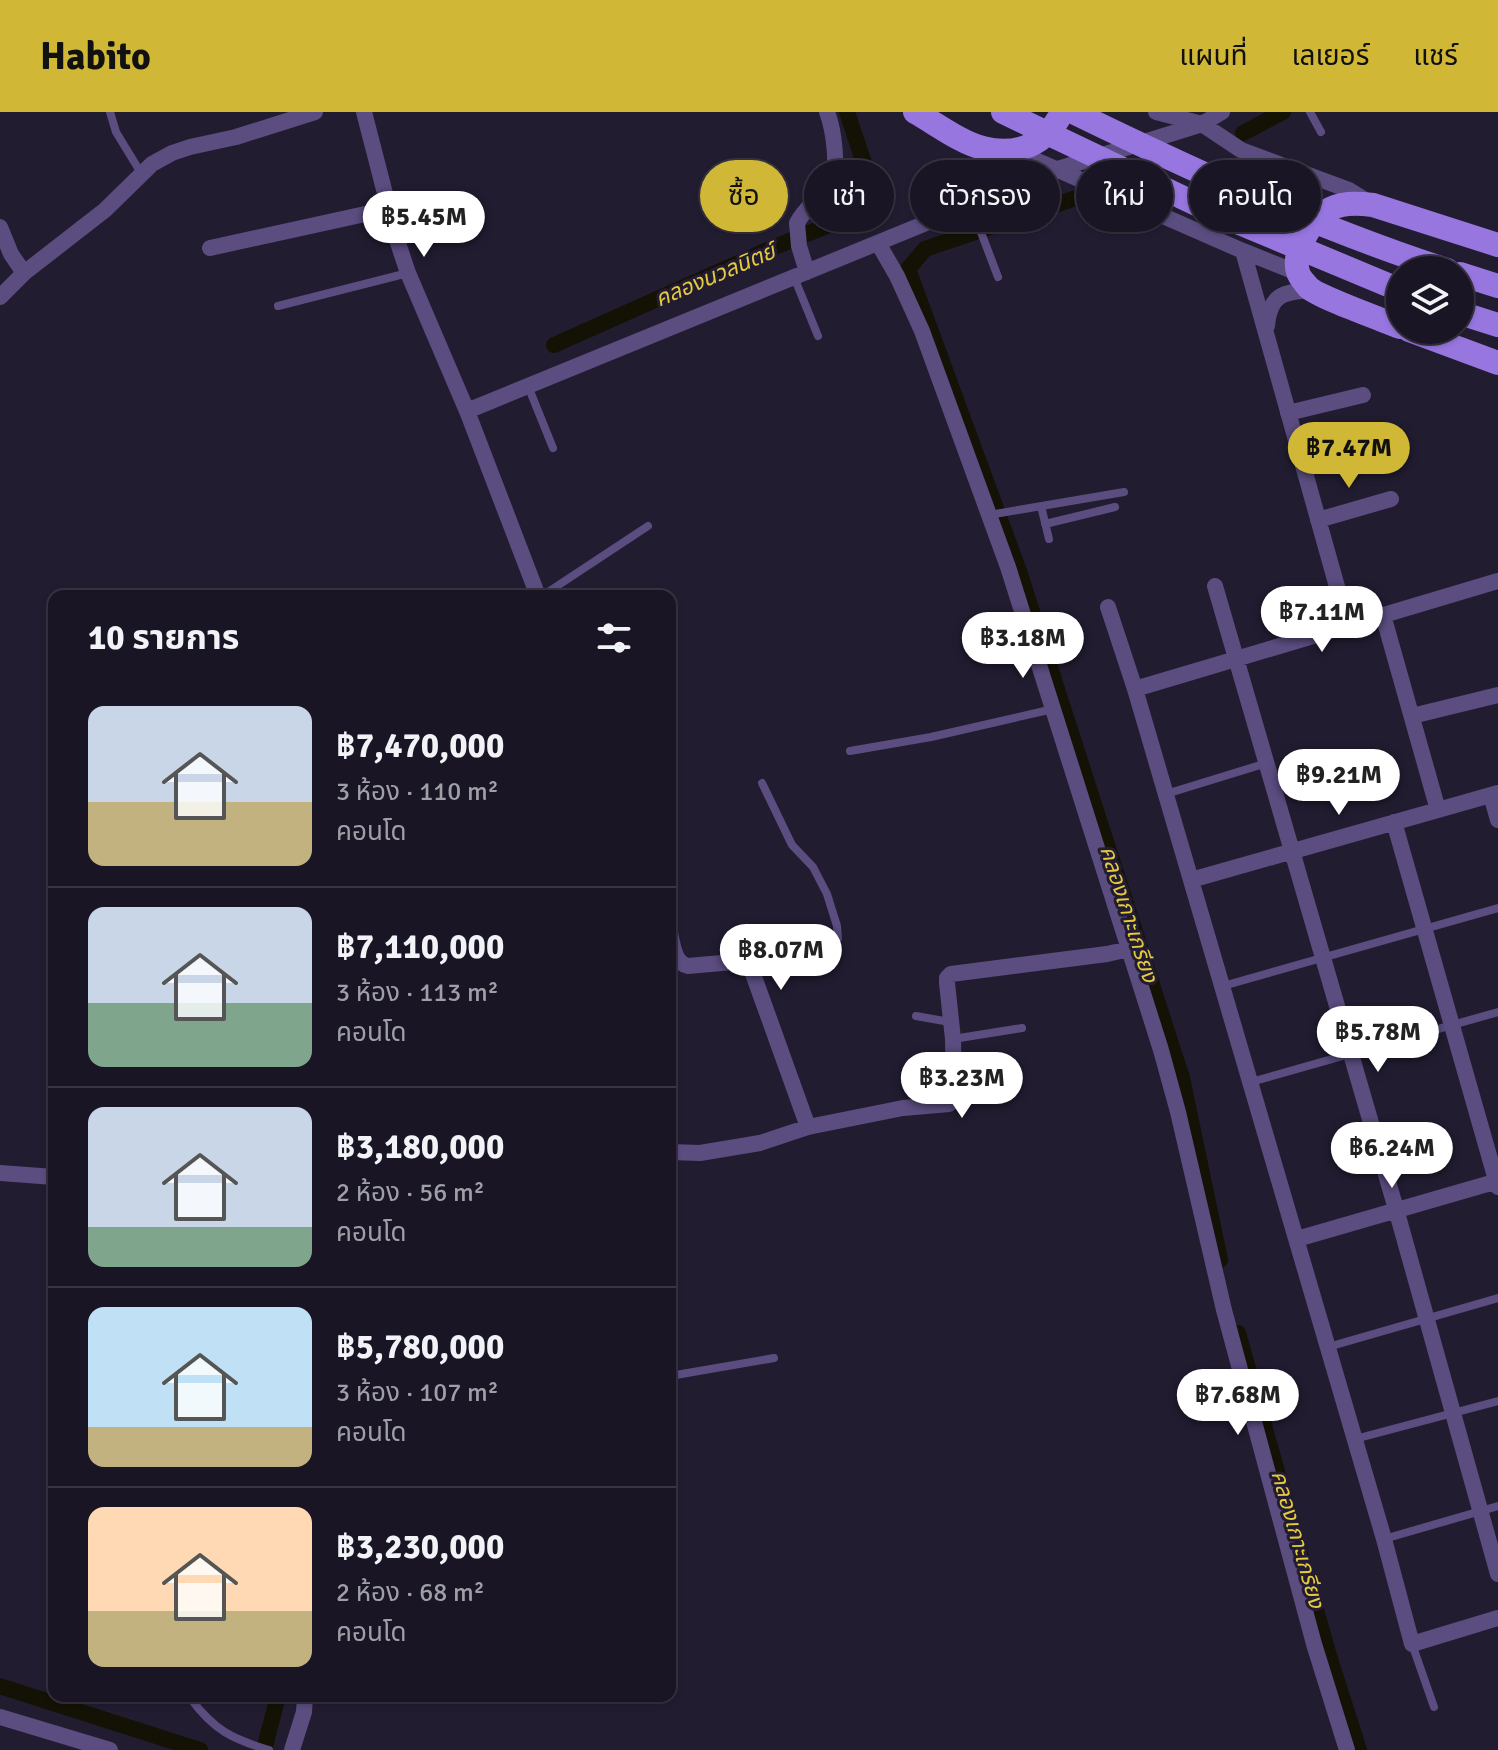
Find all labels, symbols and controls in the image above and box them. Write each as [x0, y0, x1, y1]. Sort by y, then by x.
text: Habito [40, 33, 151, 80]
text: แผนที่ [1179, 39, 1248, 73]
text: เลเยอร์ [1292, 39, 1369, 73]
text: แชร์ [1413, 39, 1458, 73]
chip: ซื้อ [700, 160, 788, 232]
chip: เช่า [804, 160, 894, 232]
chip: ตัวกรอง [910, 160, 1060, 232]
chip: ใหม่ [1076, 160, 1173, 232]
chip: คอนโด [1189, 160, 1321, 232]
pin: ฿5.45M [359, 191, 489, 259]
text: ฿5.45M [381, 201, 467, 233]
water label: คลองนวลนิตย์ [651, 236, 783, 312]
map controls [1386, 256, 1474, 344]
button: layers [1386, 256, 1474, 344]
pin: ฿7.47M [1284, 422, 1414, 490]
text: ฿7.47M [1306, 432, 1392, 464]
pin: ฿7.11M [1257, 586, 1387, 654]
text: ฿7.11M [1279, 596, 1365, 628]
pin: ฿3.18M [958, 612, 1088, 680]
icon: filters [592, 616, 636, 660]
text: 10 รายการ [88, 617, 239, 659]
text: ฿3.18M [980, 622, 1066, 654]
text: ฿7,470,000 [336, 725, 504, 767]
icon: home [152, 738, 248, 834]
pin: ฿9.21M [1274, 749, 1404, 817]
text: ฿9.21M [1296, 759, 1382, 791]
text: 3 ห้อง · 110 m² [336, 776, 499, 808]
text: คอนโด [336, 816, 407, 848]
water label: คลองเกาะเกรียง [1094, 842, 1164, 987]
pin: ฿8.07M [716, 924, 846, 992]
text: ฿7,110,000 [336, 926, 504, 968]
text: ฿8.07M [738, 934, 824, 966]
icon: home [152, 939, 248, 1035]
text: 3 ห้อง · 113 m² [336, 977, 499, 1009]
pin: ฿5.78M [1313, 1006, 1443, 1074]
text: ฿5.78M [1335, 1016, 1421, 1048]
text: คอนโด [336, 1017, 407, 1049]
pin: ฿3.23M [897, 1052, 1027, 1120]
text: ฿3.23M [919, 1062, 1005, 1094]
pin: ฿6.24M [1327, 1122, 1457, 1190]
text: ฿3,180,000 [336, 1126, 504, 1168]
text: ฿6.24M [1349, 1132, 1435, 1164]
icon: home [152, 1139, 248, 1235]
text: 2 ห้อง · 56 m² [336, 1177, 485, 1209]
text: คอนโด [336, 1217, 407, 1249]
text: ฿5,780,000 [336, 1326, 504, 1368]
icon: home [152, 1339, 248, 1435]
pin: ฿7.68M [1173, 1369, 1303, 1437]
text: 3 ห้อง · 107 m² [336, 1377, 499, 1409]
text: ฿7.68M [1195, 1379, 1281, 1411]
text: คอนโด [336, 1417, 407, 1449]
water label: คลองเกาะเกรียง [1265, 1467, 1331, 1612]
text: ฿3,230,000 [336, 1526, 504, 1568]
icon: home [152, 1539, 248, 1635]
text: 2 ห้อง · 68 m² [336, 1577, 485, 1609]
text: คอนโด [336, 1617, 407, 1649]

